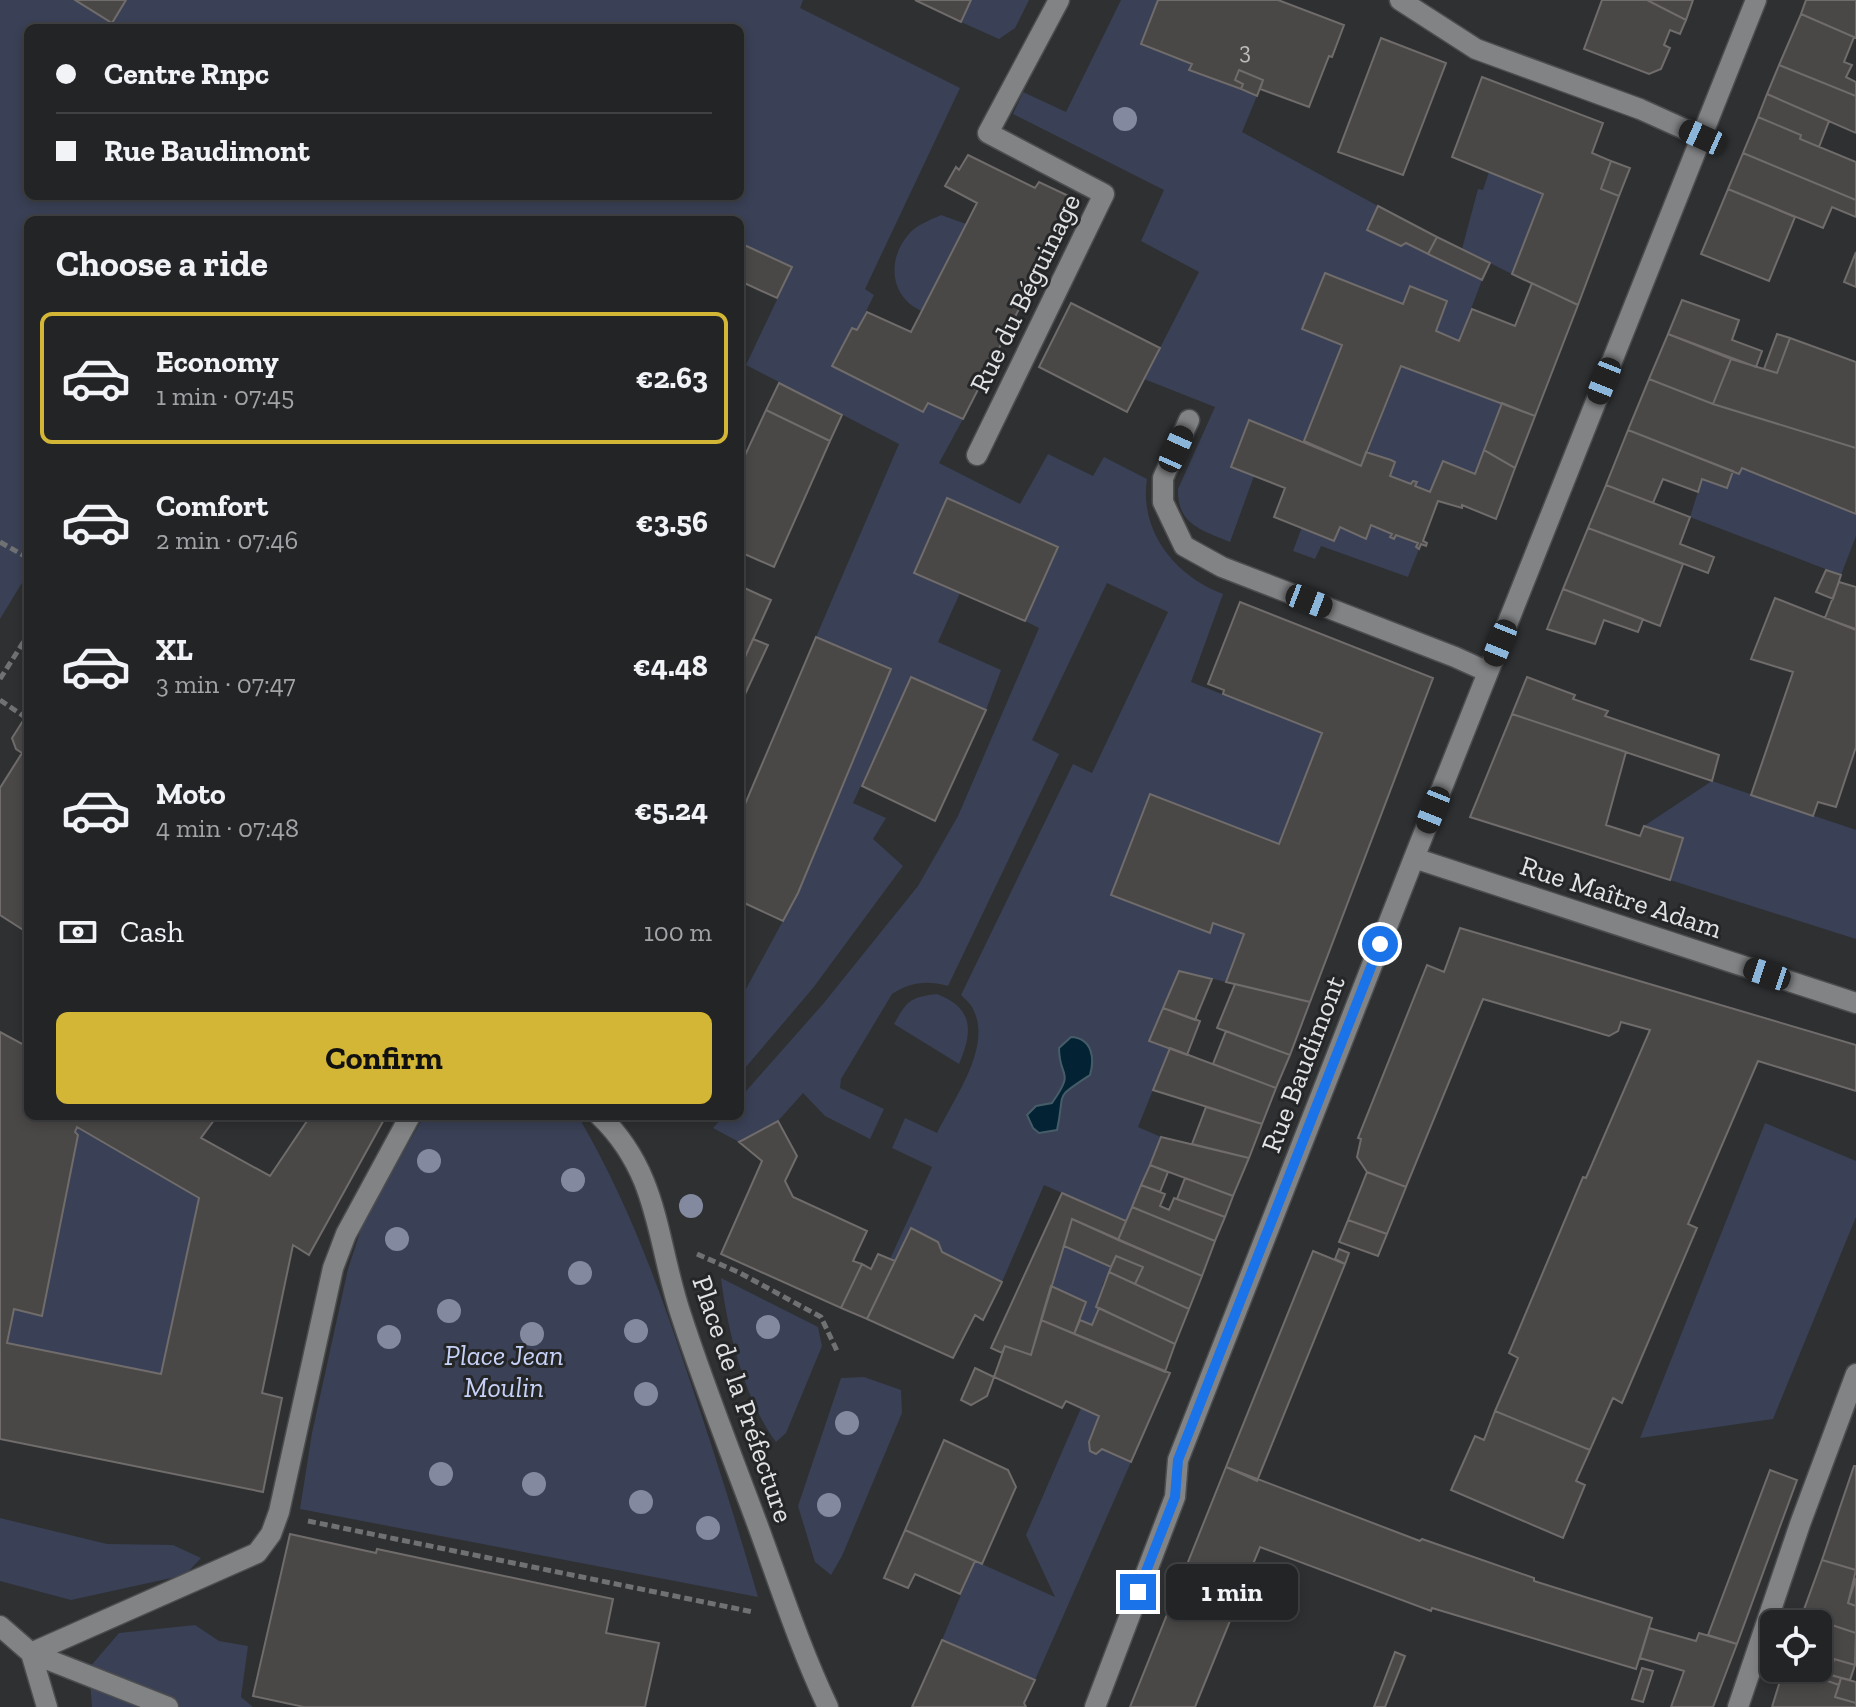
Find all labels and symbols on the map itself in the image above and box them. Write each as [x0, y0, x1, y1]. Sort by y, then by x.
house number: 3 [1239, 36, 1251, 65]
car [1675, 116, 1729, 158]
street label: Rue du Béguinage [963, 188, 1087, 398]
car [1584, 354, 1624, 408]
car [1155, 422, 1197, 476]
car [1282, 581, 1336, 621]
car [1480, 616, 1520, 670]
car [1413, 783, 1453, 837]
street label: Rue Maître Adam [1516, 849, 1726, 945]
route start [1362, 926, 1398, 962]
car [1740, 955, 1794, 993]
street label: Rue Baudimont [1254, 970, 1352, 1157]
street label: Place de la Préfecture [685, 1271, 801, 1527]
park label: Place Jean Moulin [444, 1339, 564, 1404]
callout: 1 min [1166, 1564, 1298, 1620]
route end [1120, 1574, 1156, 1610]

